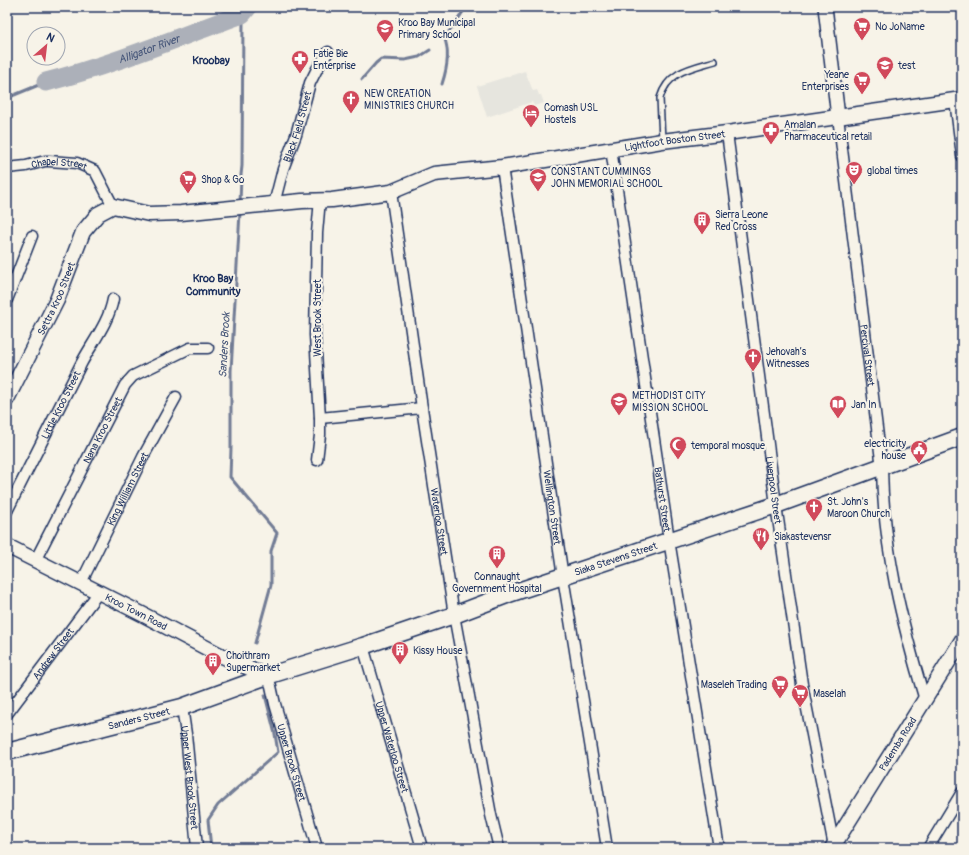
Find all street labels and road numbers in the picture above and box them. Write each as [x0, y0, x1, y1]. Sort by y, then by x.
street label: Black Field Street [281, 89, 315, 164]
street label: Lightfoot Boston Street [624, 128, 727, 154]
street label: Chapel Street [30, 156, 90, 174]
street label: Settra Kroo Street [35, 260, 78, 337]
street label: West Brook Street [312, 278, 324, 357]
street label: Percival Street [857, 324, 877, 388]
street label: Little Kroo Street [39, 368, 84, 441]
street label: Nana Kroo Street [81, 394, 125, 466]
street label: King William Street [105, 450, 152, 528]
street label: Liverpool Street [763, 456, 784, 526]
street label: Bathurst Street [651, 466, 673, 533]
street label: Wellington Street [540, 469, 563, 546]
street label: Waterloo Street [427, 487, 450, 557]
street label: Siaka Stevens Street [573, 540, 660, 579]
street label: Kroo Town Road [103, 591, 169, 633]
street label: Andrew Street [30, 625, 77, 682]
street label: Upper Waterloo Street [372, 700, 411, 795]
street label: Sanders Street [107, 705, 172, 733]
street label: Pademba Road [877, 715, 919, 773]
street label: Upper Brook Street [274, 723, 308, 804]
street label: Upper West Brook Street [178, 725, 200, 831]

